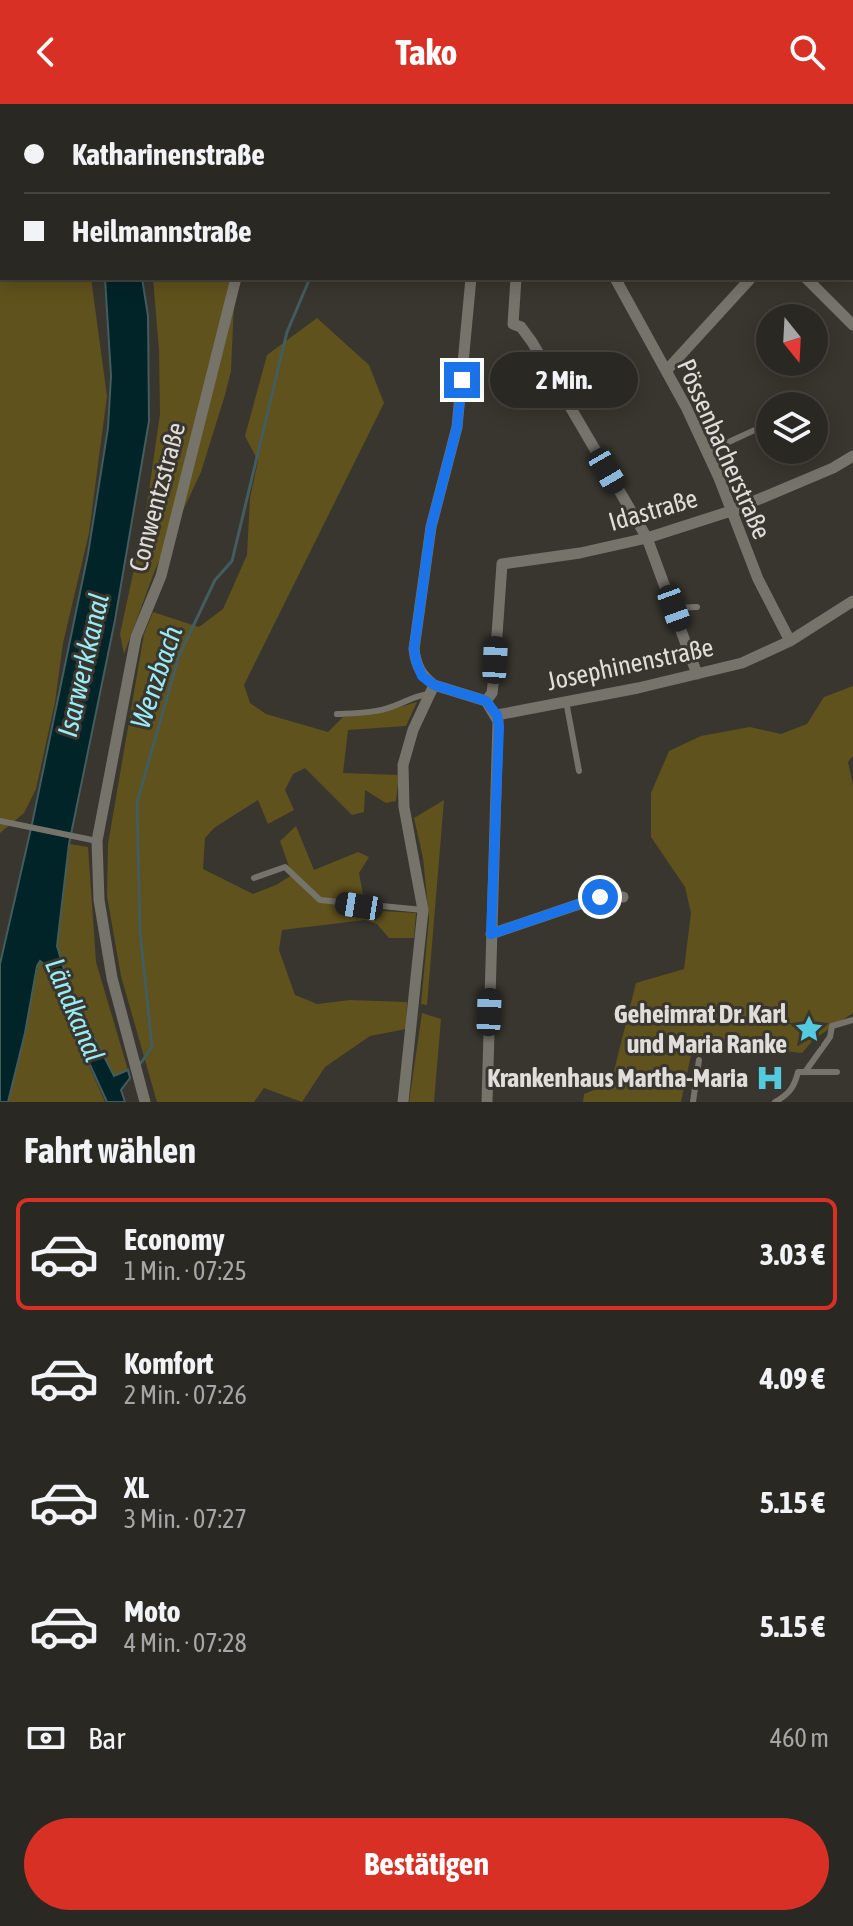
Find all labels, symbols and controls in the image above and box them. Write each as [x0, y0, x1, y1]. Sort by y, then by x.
icon: back [24, 30, 68, 74]
icon: search [785, 30, 829, 74]
text: Tako [395, 31, 458, 73]
text: Katharinenstraße [72, 137, 265, 171]
text: Heilmannstraße [72, 214, 252, 248]
north arrow [756, 304, 828, 376]
map controls [756, 304, 828, 464]
callout: 2 Min. [490, 352, 638, 408]
street label: Pössenbacherstraße [671, 354, 777, 544]
route end [444, 362, 480, 398]
text: 2 Min. [536, 365, 592, 395]
button: layers [756, 392, 828, 464]
street label: Conwentzstraße [123, 419, 191, 575]
car [585, 444, 629, 498]
street label: Idastraße [605, 483, 701, 537]
car [655, 581, 693, 635]
water label: Isarwerkkanal [51, 590, 115, 740]
water label: Wenzbach [124, 621, 189, 732]
street label: Josephinenstraße [544, 632, 716, 696]
car [482, 635, 508, 685]
route start [582, 879, 618, 915]
car [333, 890, 385, 922]
water label: Ländkanal [39, 953, 111, 1067]
car [476, 988, 502, 1036]
place label: Geheimrat Dr. Karl und Maria Ranke [614, 999, 788, 1059]
place icon: Geheimrat Dr. Karl und Maria Ranke [794, 1014, 824, 1044]
place label: Krankenhaus Martha-Maria [487, 1063, 748, 1093]
hospital icon: Krankenhaus Martha-Maria [755, 1063, 785, 1093]
text: Fahrt wählen [24, 1129, 196, 1171]
icon: car [28, 1218, 100, 1290]
text: Economy [124, 1222, 225, 1256]
text: 3.03 € [760, 1237, 825, 1271]
text: 1 Min. · 07:25 [124, 1256, 247, 1286]
icon: car [28, 1342, 100, 1414]
text: Komfort [124, 1346, 213, 1380]
text: 4.09 € [760, 1361, 825, 1395]
text: 2 Min. · 07:26 [124, 1380, 247, 1410]
icon: car [28, 1466, 100, 1538]
text: XL [124, 1470, 149, 1504]
text: 5.15 € [760, 1485, 825, 1519]
text: 3 Min. · 07:27 [124, 1504, 247, 1534]
icon: car [28, 1590, 100, 1662]
text: Moto [124, 1594, 181, 1628]
text: 5.15 € [760, 1609, 825, 1643]
text: 4 Min. · 07:28 [124, 1628, 247, 1658]
icon: cash [24, 1716, 68, 1760]
text: Bar [88, 1721, 125, 1755]
text: 460 m [770, 1723, 829, 1753]
button: Bestätigen [24, 1818, 829, 1910]

